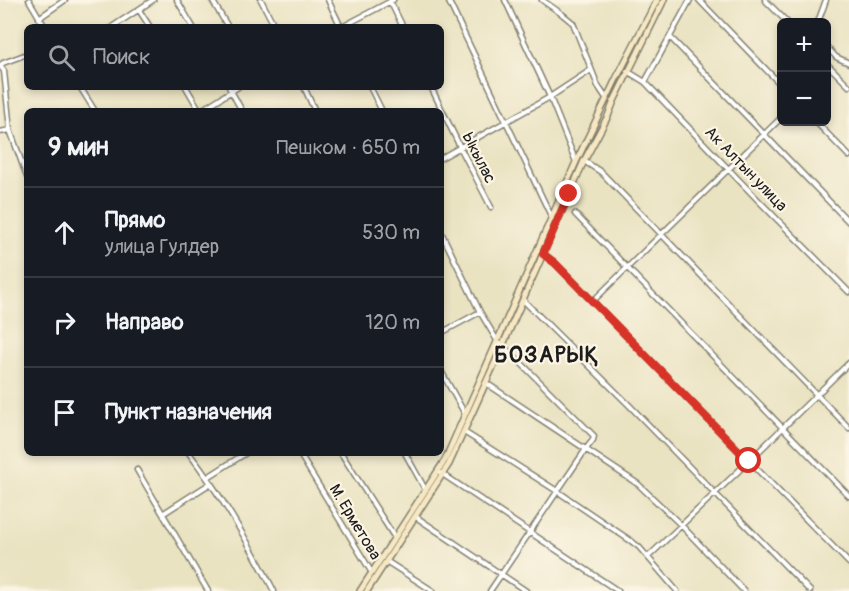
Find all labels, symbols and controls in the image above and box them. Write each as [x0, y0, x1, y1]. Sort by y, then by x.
map controls [777, 18, 831, 126]
button: + [777, 18, 831, 72]
search box [24, 24, 444, 90]
icon: search [45, 41, 78, 74]
text: Поиск [93, 43, 150, 71]
button: − [777, 72, 831, 126]
street label: Ак Алтын улица [700, 122, 792, 216]
street label: Ыкылас [458, 129, 500, 187]
text: 9 мин [48, 131, 109, 163]
text: Пешком · 650 m [276, 135, 420, 160]
route end [555, 180, 581, 206]
text: Прямо [105, 206, 165, 234]
icon: ahead [48, 216, 81, 249]
text: 530 m [362, 220, 420, 245]
text: улица Гулдер [105, 234, 219, 259]
icon: right [48, 306, 81, 339]
text: Направо [105, 308, 184, 336]
text: 120 m [365, 310, 420, 335]
district label: БОЗАРЫҚ [494, 341, 600, 369]
icon: arrive [48, 396, 81, 429]
text: Пункт назначения [105, 398, 272, 426]
route start [735, 447, 761, 473]
street label: М. Ерметова [325, 481, 385, 563]

